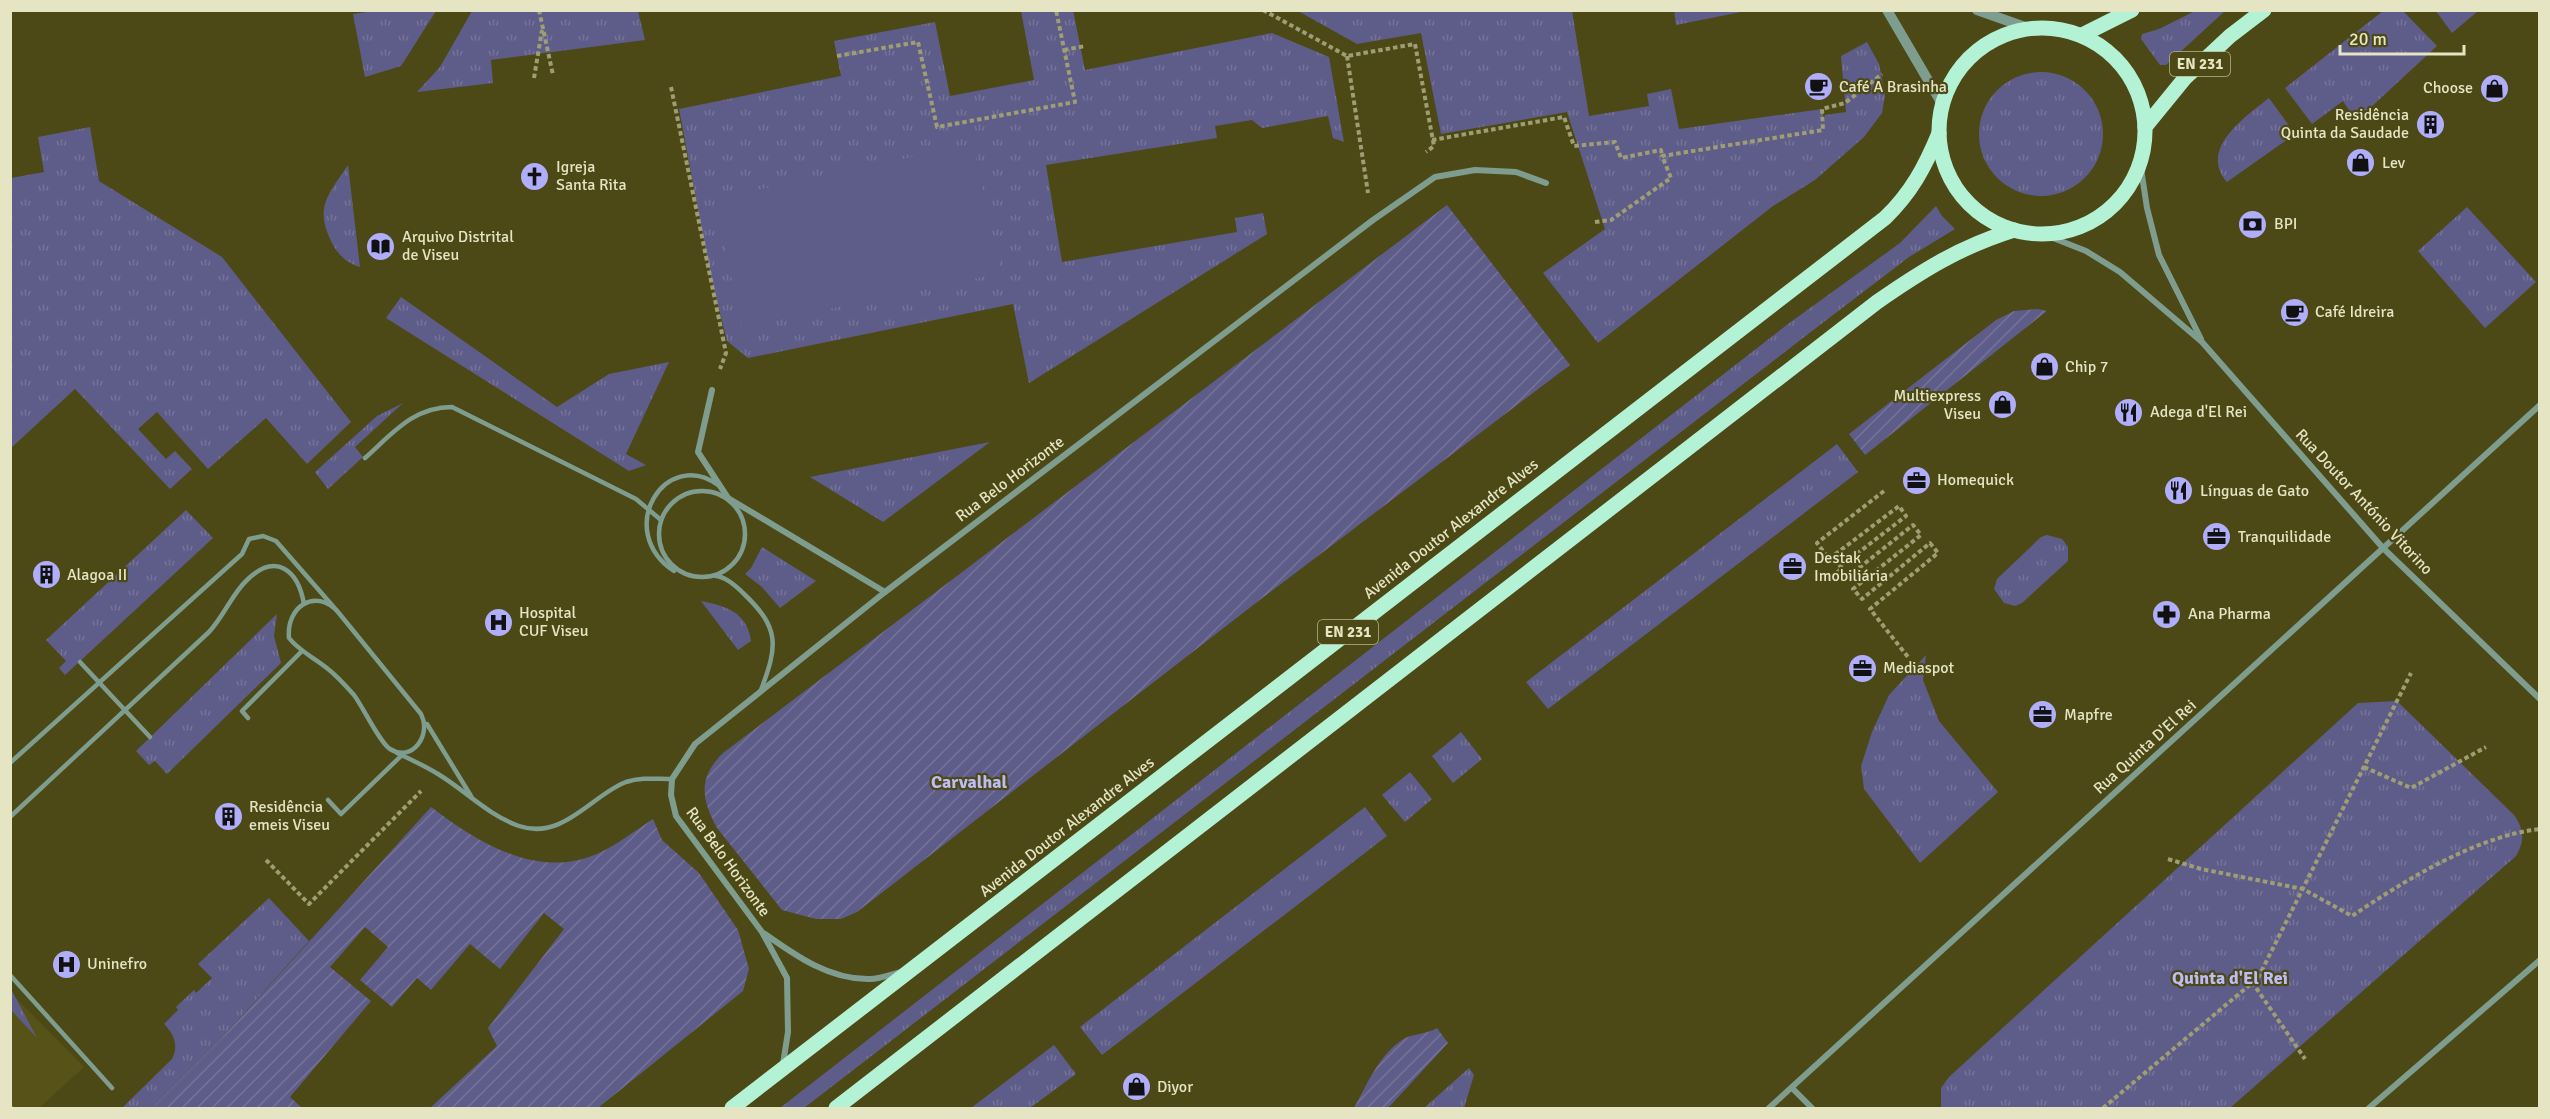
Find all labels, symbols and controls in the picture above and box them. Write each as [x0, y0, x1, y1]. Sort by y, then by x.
scale bar [2340, 18, 2464, 56]
text: 20 m [2349, 28, 2387, 50]
road number: EN 231 [2170, 52, 2230, 76]
cafe icon: Café A Brasinha [1802, 71, 1834, 103]
shop icon: Choose [2478, 72, 2510, 104]
place label: Café A Brasinha [1839, 77, 1947, 97]
place label: Choose [2423, 78, 2473, 98]
place label: Residência Quinta da Saudade [2281, 105, 2409, 143]
building icon: Residência Quinta da Saudade [2414, 108, 2446, 140]
shop icon: Lev [2345, 147, 2377, 179]
place label: Lev [2382, 153, 2406, 173]
place label: Igreja Santa Rita [556, 157, 627, 195]
church icon: Igreja Santa Rita [519, 160, 551, 192]
bank icon: BPI [2237, 208, 2269, 240]
place label: BPI [2274, 214, 2297, 234]
place label: Arquivo Distrital de Viseu [402, 227, 514, 265]
library icon: Arquivo Distrital de Viseu [365, 230, 397, 262]
cafe icon: Café Idreira [2278, 296, 2310, 328]
place label: Café Idreira [2315, 302, 2394, 322]
shop icon: Chip 7 [2028, 351, 2060, 383]
place label: Chip 7 [2065, 357, 2108, 377]
place label: Multiexpress Viseu [1893, 386, 1981, 424]
shop icon: Multiexpress Viseu [1986, 389, 2018, 421]
restaurant icon: Adega d'El Rei [2113, 396, 2145, 428]
place label: Adega d'El Rei [2150, 402, 2247, 422]
street label: Rua Doutor António Vitorino [2291, 425, 2437, 579]
street label: Rua Belo Horizonte [952, 432, 1068, 526]
street label: Avenida Doutor Alexandre Alves [1360, 454, 1542, 604]
office icon: Homequick [1900, 464, 1932, 496]
place label: Homequick [1937, 470, 2014, 490]
restaurant icon: Línguas de Gato [2163, 475, 2195, 507]
place label: Línguas de Gato [2200, 481, 2309, 501]
office icon: Tranquilidade [2201, 521, 2233, 553]
place label: Tranquilidade [2238, 527, 2331, 547]
place label: Destak Imobiliária [1814, 548, 1888, 586]
office icon: Destak Imobiliária [1777, 551, 1809, 583]
building icon: Alagoa II [30, 559, 62, 591]
place label: Alagoa II [67, 565, 127, 585]
pharmacy icon: Ana Pharma [2151, 598, 2183, 630]
place label: Hospital CUF Viseu [519, 603, 589, 641]
place label: Ana Pharma [2188, 604, 2271, 624]
hospital icon: Hospital CUF Viseu [482, 606, 514, 638]
road number: EN 231 [1318, 620, 1378, 644]
office icon: Mediaspot [1846, 652, 1878, 684]
place label: Mediaspot [1883, 658, 1954, 678]
street label: Rua Quinta D'El Rei [2089, 695, 2201, 799]
office icon: Mapfre [2027, 699, 2059, 731]
place label: Mapfre [2064, 705, 2113, 725]
street label: Avenida Doutor Alexandre Alves [976, 752, 1158, 902]
district label: Carvalhal [931, 771, 1007, 793]
place label: Residência emeis Viseu [249, 797, 330, 835]
building icon: Residência emeis Viseu [212, 800, 244, 832]
street label: Rua Belo Horizonte [681, 803, 775, 921]
hospital icon: Uninefro [50, 948, 82, 980]
place label: Uninefro [87, 954, 147, 974]
district label: Quinta d'El Rei [2172, 967, 2288, 989]
shop icon: Diyor [1120, 1071, 1152, 1103]
place label: Diyor [1157, 1077, 1193, 1097]

